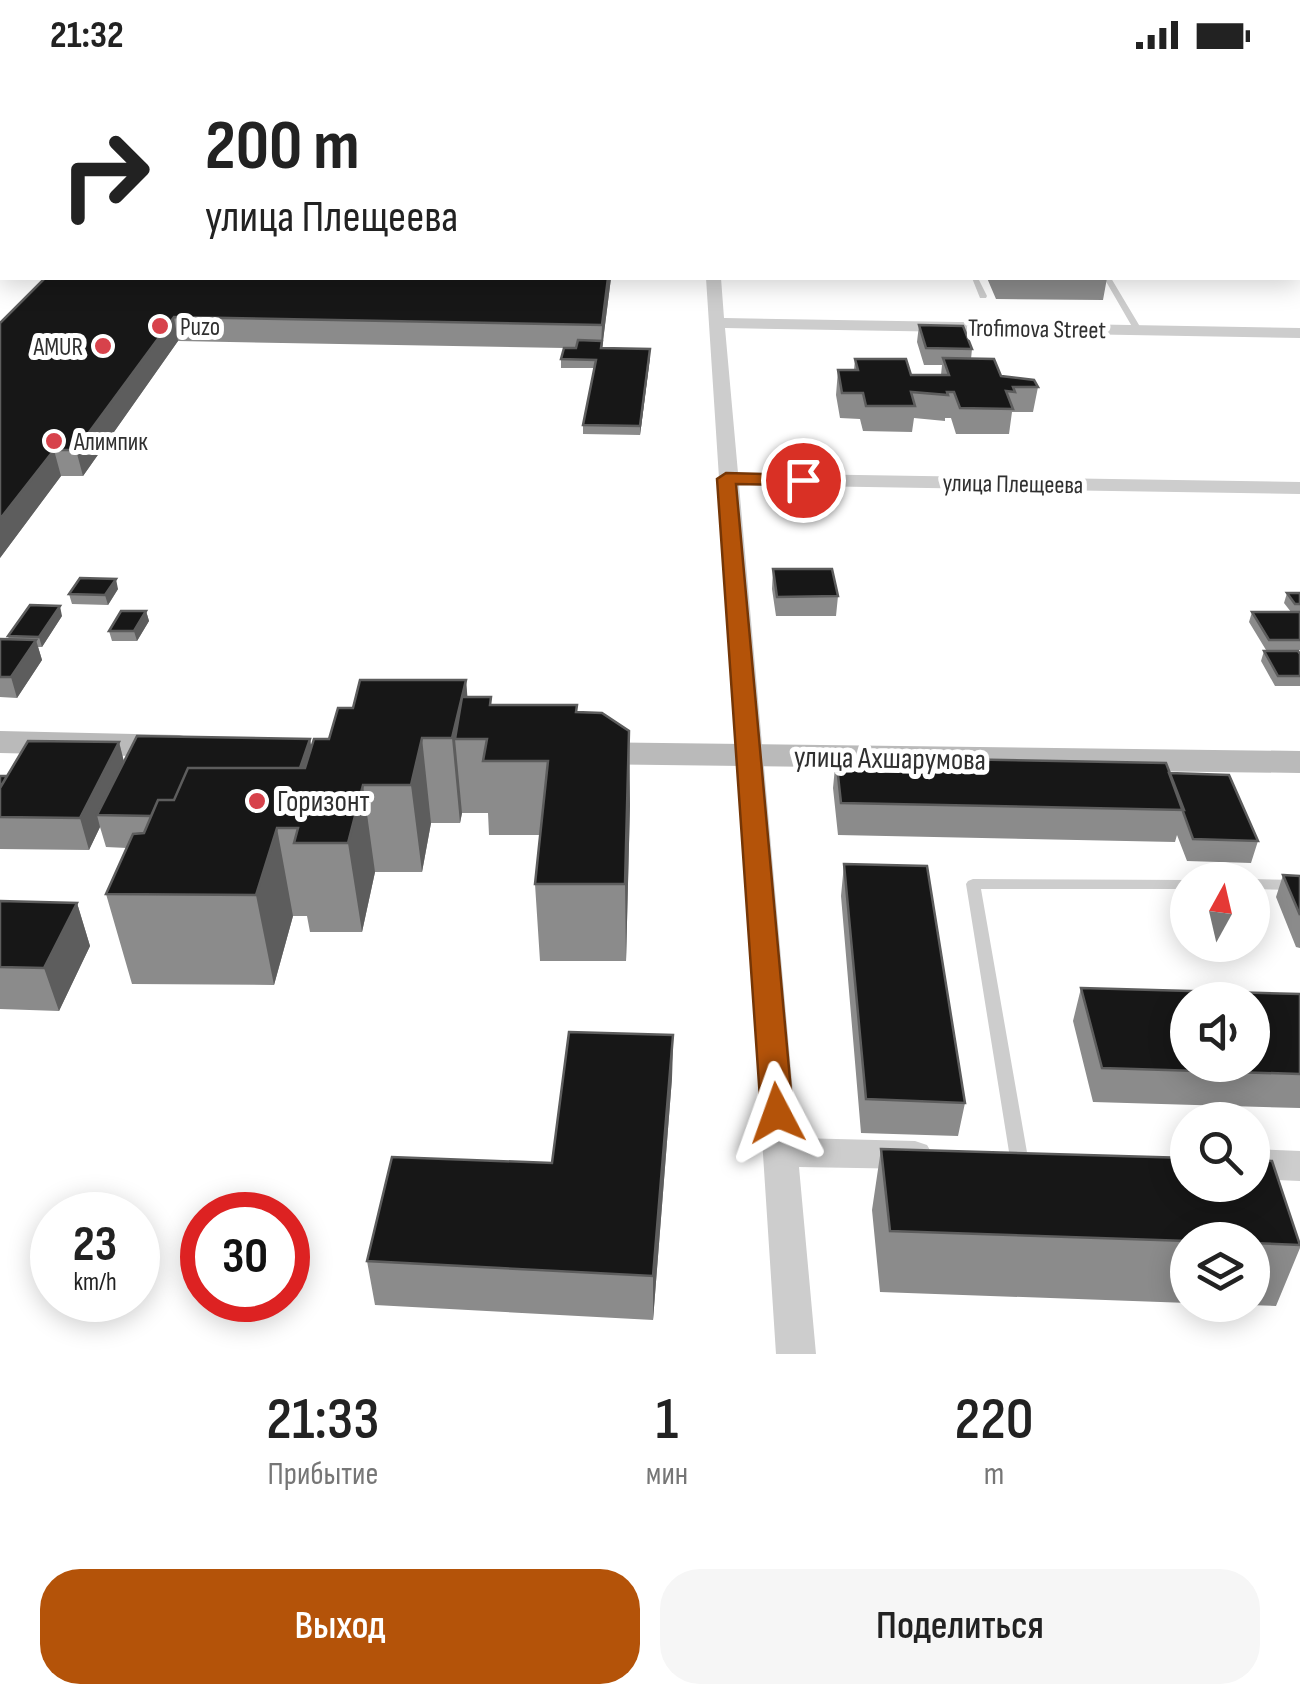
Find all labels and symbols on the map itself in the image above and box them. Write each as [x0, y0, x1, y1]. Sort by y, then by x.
place label: Puzo [180, 312, 220, 343]
street label: Trofimova Street [968, 313, 1106, 346]
marker: Puzo [149, 315, 171, 337]
place label: AMUR [33, 332, 83, 363]
marker: AMUR [92, 335, 114, 357]
place label: Алимпик [73, 427, 148, 458]
marker: Алимпик [43, 430, 65, 452]
pin [761, 438, 846, 523]
street label: улица Плещеева [942, 468, 1084, 501]
street label: улица Ахшарумова [794, 739, 986, 779]
place label: Горизонт [277, 784, 370, 820]
marker: Горизонт [246, 790, 268, 812]
north arrow [1170, 862, 1270, 962]
position arrow [725, 1061, 829, 1165]
speed limit sign: 30 [180, 1192, 310, 1322]

